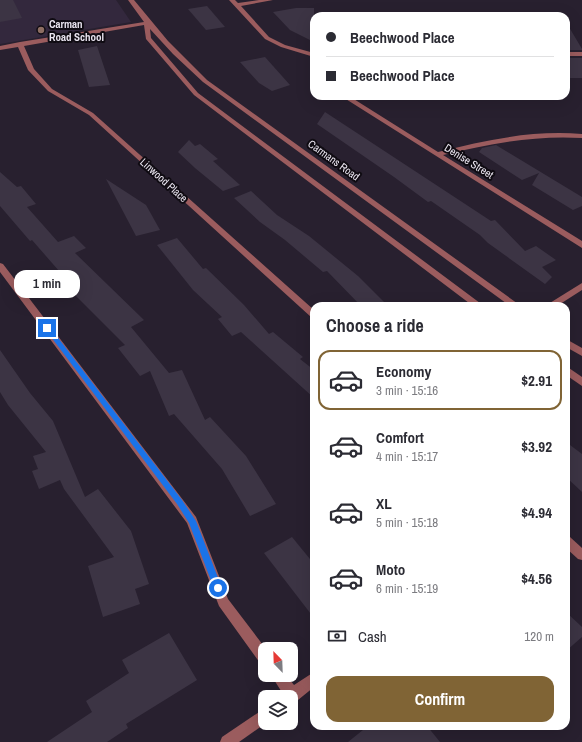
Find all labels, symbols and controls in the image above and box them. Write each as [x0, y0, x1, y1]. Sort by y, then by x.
place label: Carman Road School [49, 17, 104, 44]
marker: Carman Road School [36, 25, 46, 35]
text: Beechwood Place [350, 27, 455, 48]
text: Beechwood Place [350, 65, 455, 86]
street label: Carmans Road [305, 137, 363, 183]
street label: Denise Street [442, 140, 497, 182]
street label: Linwood Place [137, 155, 191, 205]
callout: 1 min [14, 270, 80, 298]
text: 1 min [33, 275, 61, 292]
text: Choose a ride [326, 313, 424, 338]
route end [38, 319, 56, 337]
text: Economy [376, 361, 431, 382]
icon: car [328, 362, 364, 398]
text: $2.91 [521, 370, 552, 391]
text: 3 min · 15:16 [376, 382, 438, 399]
text: Comfort [376, 427, 424, 448]
icon: car [328, 428, 364, 464]
text: $3.92 [521, 436, 552, 457]
text: 4 min · 15:17 [376, 448, 438, 465]
text: XL [376, 493, 392, 514]
icon: car [328, 494, 364, 530]
text: $4.94 [521, 502, 552, 523]
text: 5 min · 15:18 [376, 514, 438, 531]
text: Moto [376, 559, 405, 580]
icon: car [328, 560, 364, 596]
text: $4.56 [521, 568, 552, 589]
route start [209, 579, 227, 597]
text: 6 min · 15:19 [376, 580, 438, 597]
icon: cash [326, 625, 348, 647]
text: Cash [358, 626, 387, 647]
text: 120 m [524, 628, 554, 645]
north arrow [258, 642, 298, 682]
map controls [258, 642, 298, 730]
button: Confirm [326, 676, 554, 722]
button: layers [258, 690, 298, 730]

